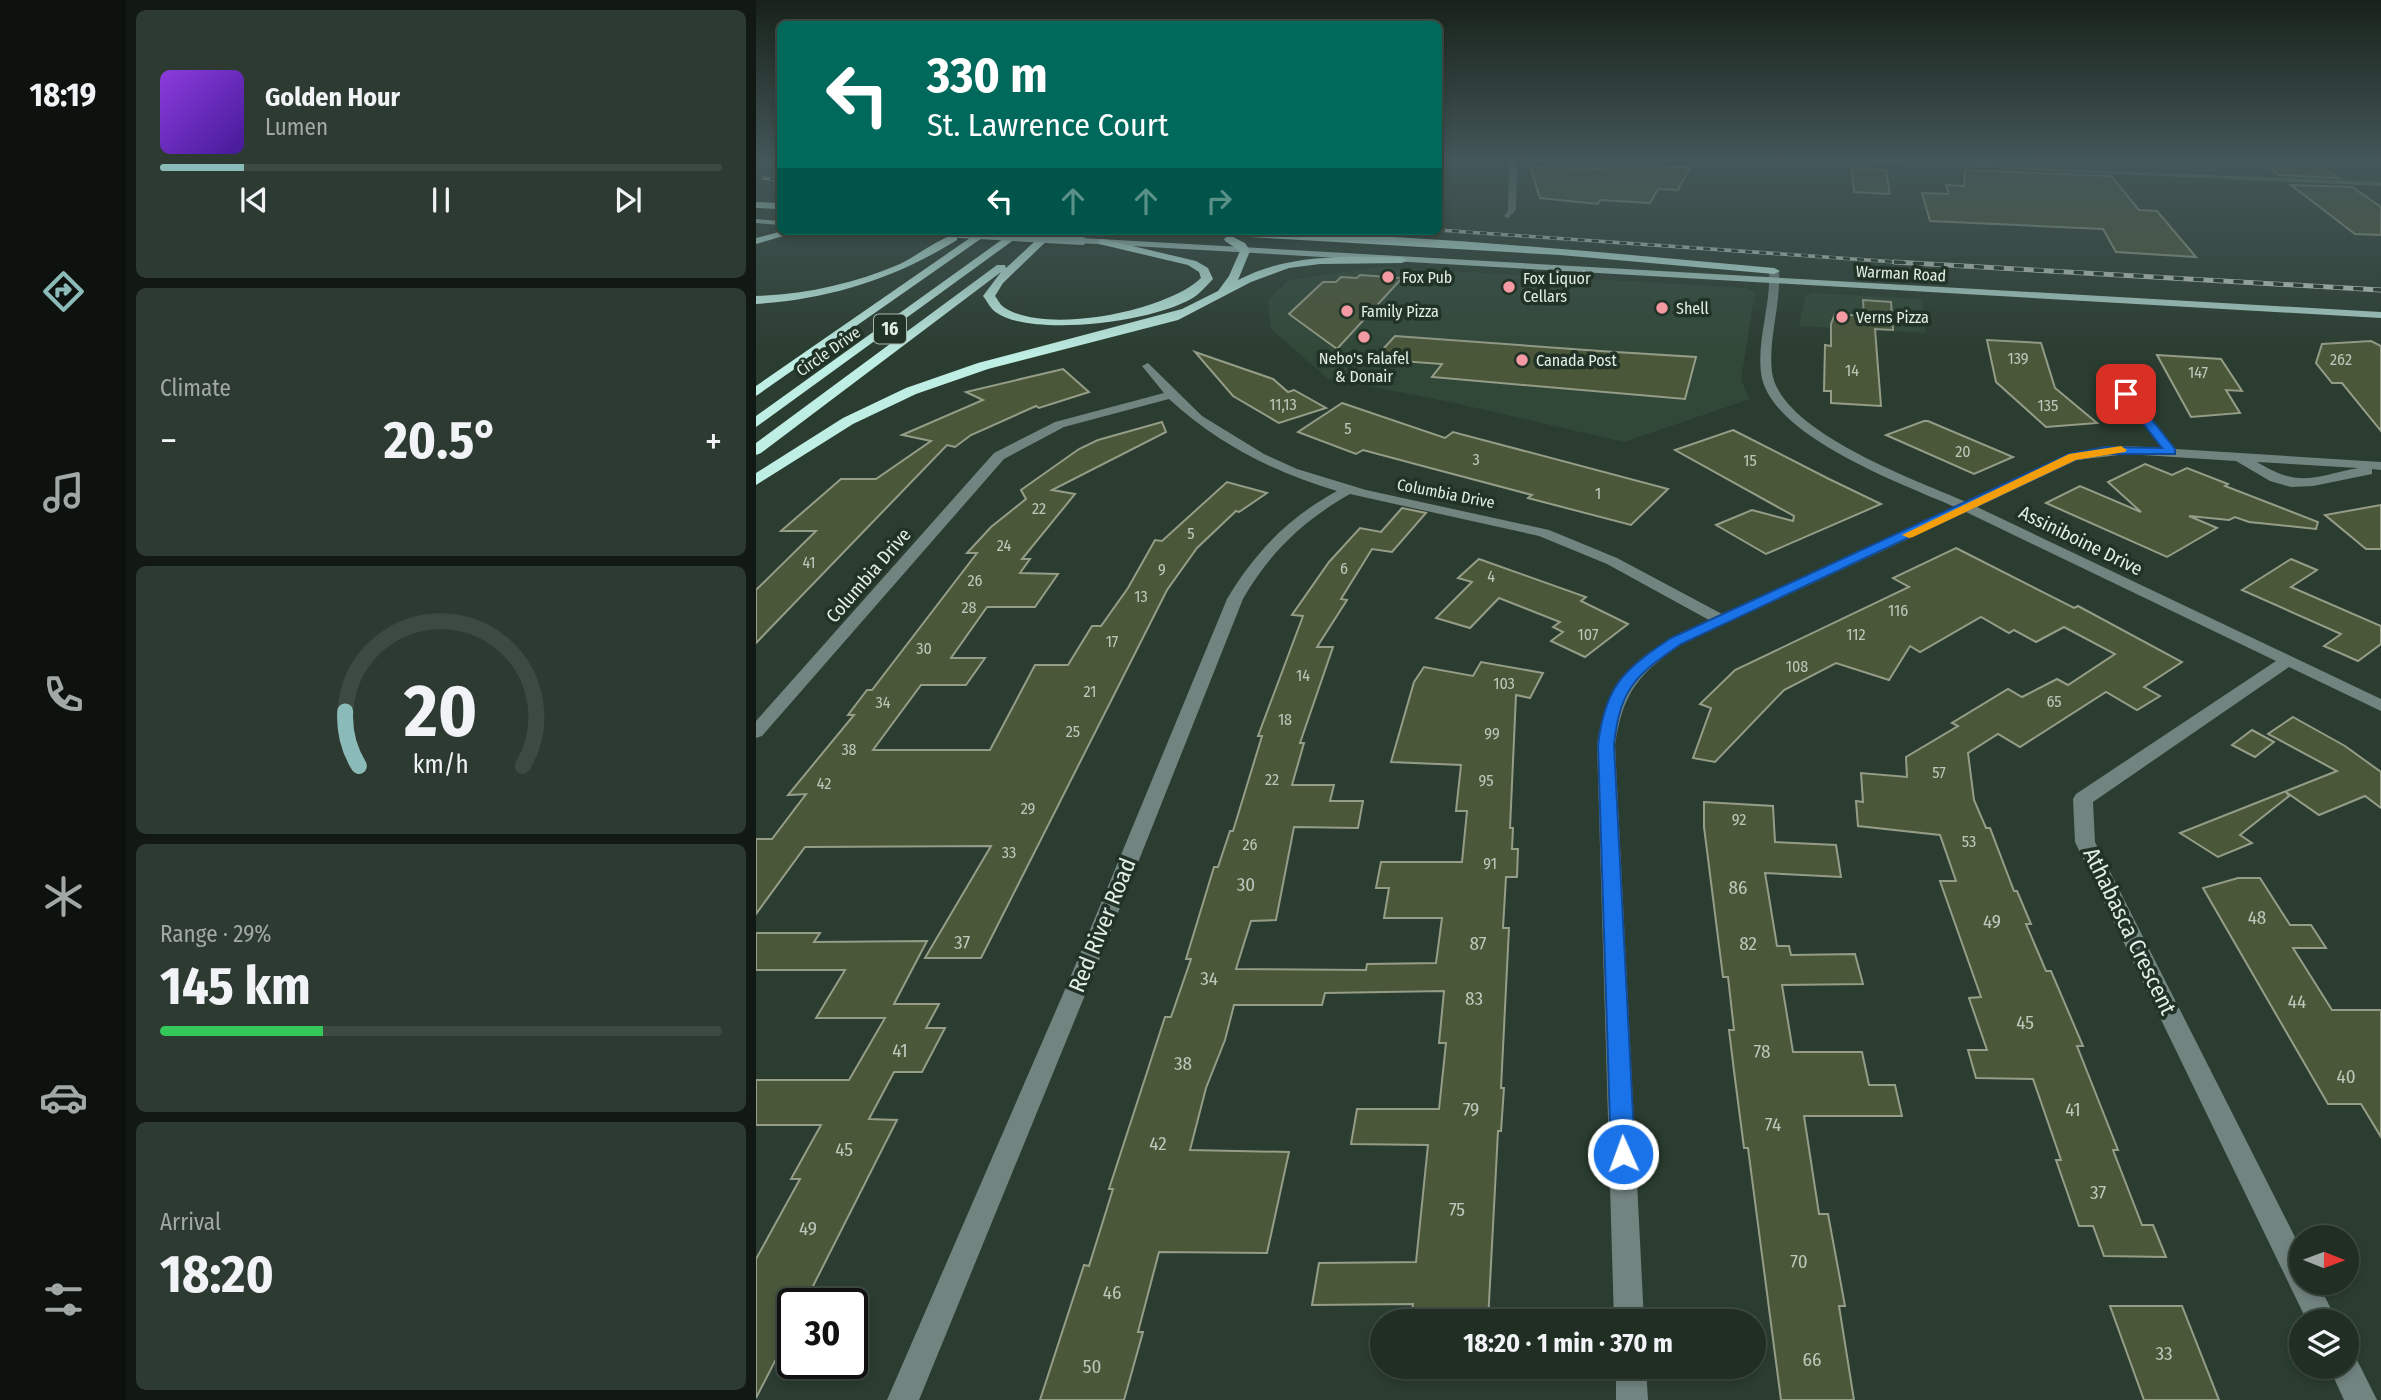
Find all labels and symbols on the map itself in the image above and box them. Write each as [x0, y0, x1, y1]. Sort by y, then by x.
street label: Warman Road [1855, 262, 1947, 285]
place label: Fox Pub [1402, 268, 1452, 287]
marker: Fox Pub [1380, 269, 1396, 285]
place label: Fox Liquor Cellars [1523, 269, 1591, 306]
marker: Fox Liquor Cellars [1501, 279, 1517, 295]
place label: Shell [1676, 299, 1709, 318]
marker: Shell [1654, 300, 1670, 316]
place label: Family Pizza [1361, 302, 1439, 321]
marker: Family Pizza [1339, 303, 1355, 319]
place label: Verns Pizza [1856, 308, 1929, 327]
marker: Verns Pizza [1834, 309, 1850, 325]
road number: 16 [874, 314, 906, 344]
street label: Circle Drive [793, 322, 864, 380]
marker: Nebo's Falafel & Donair [1356, 329, 1372, 345]
place label: Nebo's Falafel & Donair [1319, 349, 1409, 386]
house number: 139 [2007, 349, 2029, 368]
house number: 262 [2330, 350, 2352, 369]
place label: Canada Post [1536, 351, 1617, 370]
marker: Canada Post [1514, 352, 1530, 368]
house number: 14 [1845, 361, 1859, 380]
house number: 147 [2188, 363, 2209, 382]
pin [2096, 364, 2156, 424]
house number: 11,13 [1269, 395, 1297, 414]
house number: 135 [2038, 396, 2058, 415]
house number: 5 [1344, 419, 1352, 438]
house number: 20 [1955, 442, 1971, 461]
house number: 3 [1472, 450, 1480, 469]
house number: 15 [1743, 451, 1757, 470]
street label: Columbia Drive [1395, 475, 1496, 512]
house number: 1 [1595, 484, 1601, 503]
house number: 22 [1032, 499, 1046, 518]
street label: Assiniboine Drive [2015, 501, 2146, 580]
street label: Columbia Drive [821, 523, 916, 627]
house number: 5 [1187, 524, 1195, 543]
house number: 24 [997, 536, 1011, 555]
house number: 41 [802, 553, 816, 572]
house number: 6 [1340, 559, 1348, 578]
house number: 9 [1158, 560, 1166, 579]
house number: 4 [1487, 567, 1495, 586]
house number: 26 [968, 571, 983, 590]
house number: 13 [1134, 587, 1148, 606]
house number: 28 [961, 598, 977, 617]
house number: 116 [1888, 601, 1908, 620]
house number: 107 [1578, 625, 1599, 644]
house number: 112 [1846, 625, 1866, 644]
house number: 17 [1106, 632, 1119, 651]
house number: 30 [916, 639, 932, 658]
house number: 108 [1786, 657, 1808, 676]
house number: 14 [1296, 666, 1310, 685]
house number: 103 [1493, 674, 1515, 693]
house number: 21 [1084, 682, 1096, 701]
house number: 65 [2046, 692, 2062, 711]
house number: 34 [876, 693, 891, 712]
house number: 18 [1278, 710, 1292, 729]
house number: 25 [1066, 722, 1080, 741]
house number: 99 [1484, 724, 1500, 743]
house number: 38 [841, 740, 857, 759]
house number: 57 [1932, 763, 1946, 782]
house number: 22 [1265, 770, 1279, 789]
house number: 95 [1478, 771, 1494, 790]
house number: 42 [817, 774, 831, 793]
house number: 29 [1021, 799, 1036, 818]
house number: 92 [1732, 810, 1746, 829]
house number: 53 [1962, 832, 1976, 851]
house number: 26 [1243, 835, 1258, 854]
house number: 33 [1002, 843, 1016, 862]
street label: Athabasca Crescent [2077, 843, 2183, 1020]
street label: Red River Road [1062, 854, 1142, 996]
house number: 91 [1483, 854, 1497, 873]
house number: 30 [1237, 873, 1255, 896]
house number: 86 [1729, 876, 1747, 899]
house number: 48 [2248, 906, 2266, 929]
house number: 49 [1983, 910, 2001, 933]
house number: 37 [954, 931, 970, 954]
house number: 87 [1470, 932, 1487, 955]
house number: 82 [1739, 932, 1757, 955]
house number: 34 [1200, 967, 1218, 990]
house number: 83 [1465, 987, 1483, 1010]
house number: 44 [2288, 990, 2306, 1013]
house number: 45 [2016, 1011, 2034, 1034]
house number: 41 [892, 1039, 908, 1062]
house number: 78 [1754, 1040, 1770, 1063]
house number: 38 [1174, 1052, 1192, 1075]
house number: 40 [2336, 1065, 2356, 1088]
house number: 79 [1463, 1098, 1479, 1121]
house number: 41 [2065, 1098, 2081, 1121]
house number: 74 [1765, 1113, 1781, 1136]
position arrow [1586, 1117, 1660, 1191]
house number: 42 [1149, 1132, 1167, 1155]
house number: 45 [835, 1138, 853, 1161]
house number: 37 [2090, 1181, 2106, 1204]
house number: 75 [1449, 1198, 1465, 1221]
house number: 49 [799, 1217, 817, 1240]
north arrow [2289, 1225, 2359, 1295]
house number: 70 [1790, 1250, 1808, 1273]
house number: 46 [1103, 1281, 1121, 1304]
speed limit sign: 30 [777, 1288, 868, 1379]
house number: 33 [2155, 1342, 2173, 1365]
house number: 66 [1803, 1348, 1821, 1371]
house number: 50 [1083, 1355, 1101, 1378]

